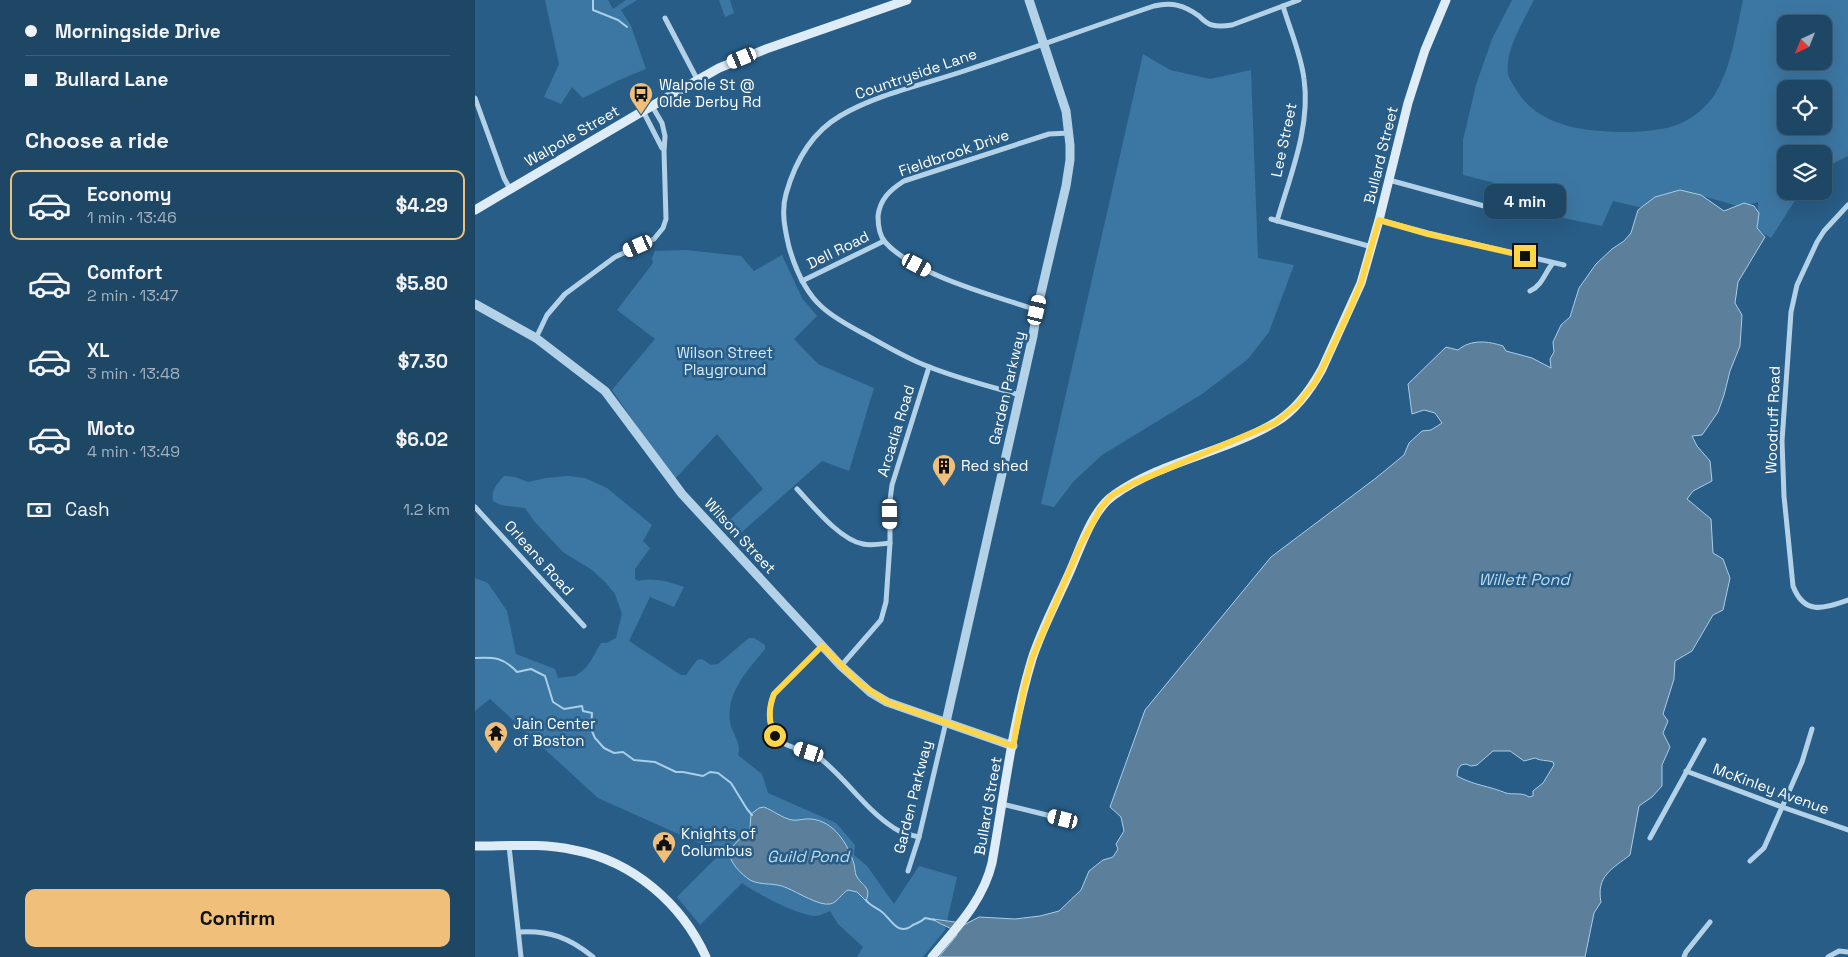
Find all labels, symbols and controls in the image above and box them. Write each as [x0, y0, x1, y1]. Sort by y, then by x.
north arrow [1777, 15, 1833, 70]
map controls [1777, 15, 1832, 200]
text: Morningside Drive [55, 19, 221, 44]
street label: Countryside Lane [852, 44, 979, 103]
car [725, 45, 758, 71]
text: Bullard Lane [55, 67, 169, 92]
place label: Walpole St @ Olde Derby Rd [659, 75, 761, 111]
button: locate [1777, 80, 1832, 135]
bus stop icon: Walpole St @ Olde Derby Rd [628, 81, 654, 115]
street label: Walpole Street [521, 101, 623, 170]
street label: Lee Street [1266, 101, 1301, 179]
street label: Bullard Street [1359, 104, 1402, 206]
street label: Fieldbrook Drive [896, 125, 1012, 180]
text: Choose a ride [25, 126, 169, 154]
button: layers [1777, 145, 1832, 200]
text: Economy [87, 182, 171, 207]
icon: car [27, 183, 72, 228]
callout: 4 min [1484, 184, 1566, 218]
text: 4 min [1504, 191, 1546, 212]
text: $4.29 [396, 193, 448, 218]
text: 1 min · 13:46 [87, 207, 177, 228]
street label: Dell Road [804, 226, 872, 273]
car [621, 233, 654, 259]
route end [1514, 245, 1536, 267]
car [900, 251, 933, 279]
text: Comfort [87, 260, 163, 285]
icon: car [27, 261, 72, 306]
text: $5.80 [396, 271, 448, 296]
text: 2 min · 13:47 [87, 285, 178, 306]
car [1026, 294, 1047, 326]
street label: Garden Parkway [984, 329, 1029, 447]
text: XL [87, 338, 110, 363]
icon: car [27, 339, 72, 384]
park label: Wilson Street Playground [677, 343, 773, 379]
text: $7.30 [398, 349, 448, 374]
text: 3 min · 13:48 [87, 363, 180, 384]
street label: Woodruff Road [1761, 366, 1784, 474]
street label: Arcadia Road [873, 383, 918, 479]
text: Moto [87, 416, 135, 441]
icon: car [27, 417, 72, 462]
text: $6.02 [396, 427, 448, 452]
text: 4 min · 13:49 [87, 441, 180, 462]
building icon: Red shed [931, 453, 957, 487]
place label: Red shed [961, 456, 1029, 475]
street label: Wilson Street [700, 494, 780, 578]
icon: cash [25, 496, 53, 524]
text: Cash [65, 497, 110, 522]
text: 1.2 km [403, 499, 450, 520]
car [882, 499, 897, 529]
street label: Orleans Road [501, 516, 578, 599]
water label: Willett Pond [1478, 569, 1571, 590]
place label: Jain Center of Boston [513, 714, 596, 750]
temple icon: Jain Center of Boston [483, 720, 509, 754]
route start [764, 725, 786, 747]
street label: Garden Parkway [889, 738, 936, 856]
car [792, 740, 825, 764]
street label: Bullard Street [969, 755, 1006, 857]
street label: McKinley Avenue [1710, 759, 1832, 818]
car [1046, 808, 1079, 830]
place label: Knights of Columbus [681, 824, 756, 860]
public building icon: Knights of Columbus [651, 830, 677, 864]
water label: Guild Pond [767, 846, 851, 867]
button: Confirm [25, 889, 450, 947]

